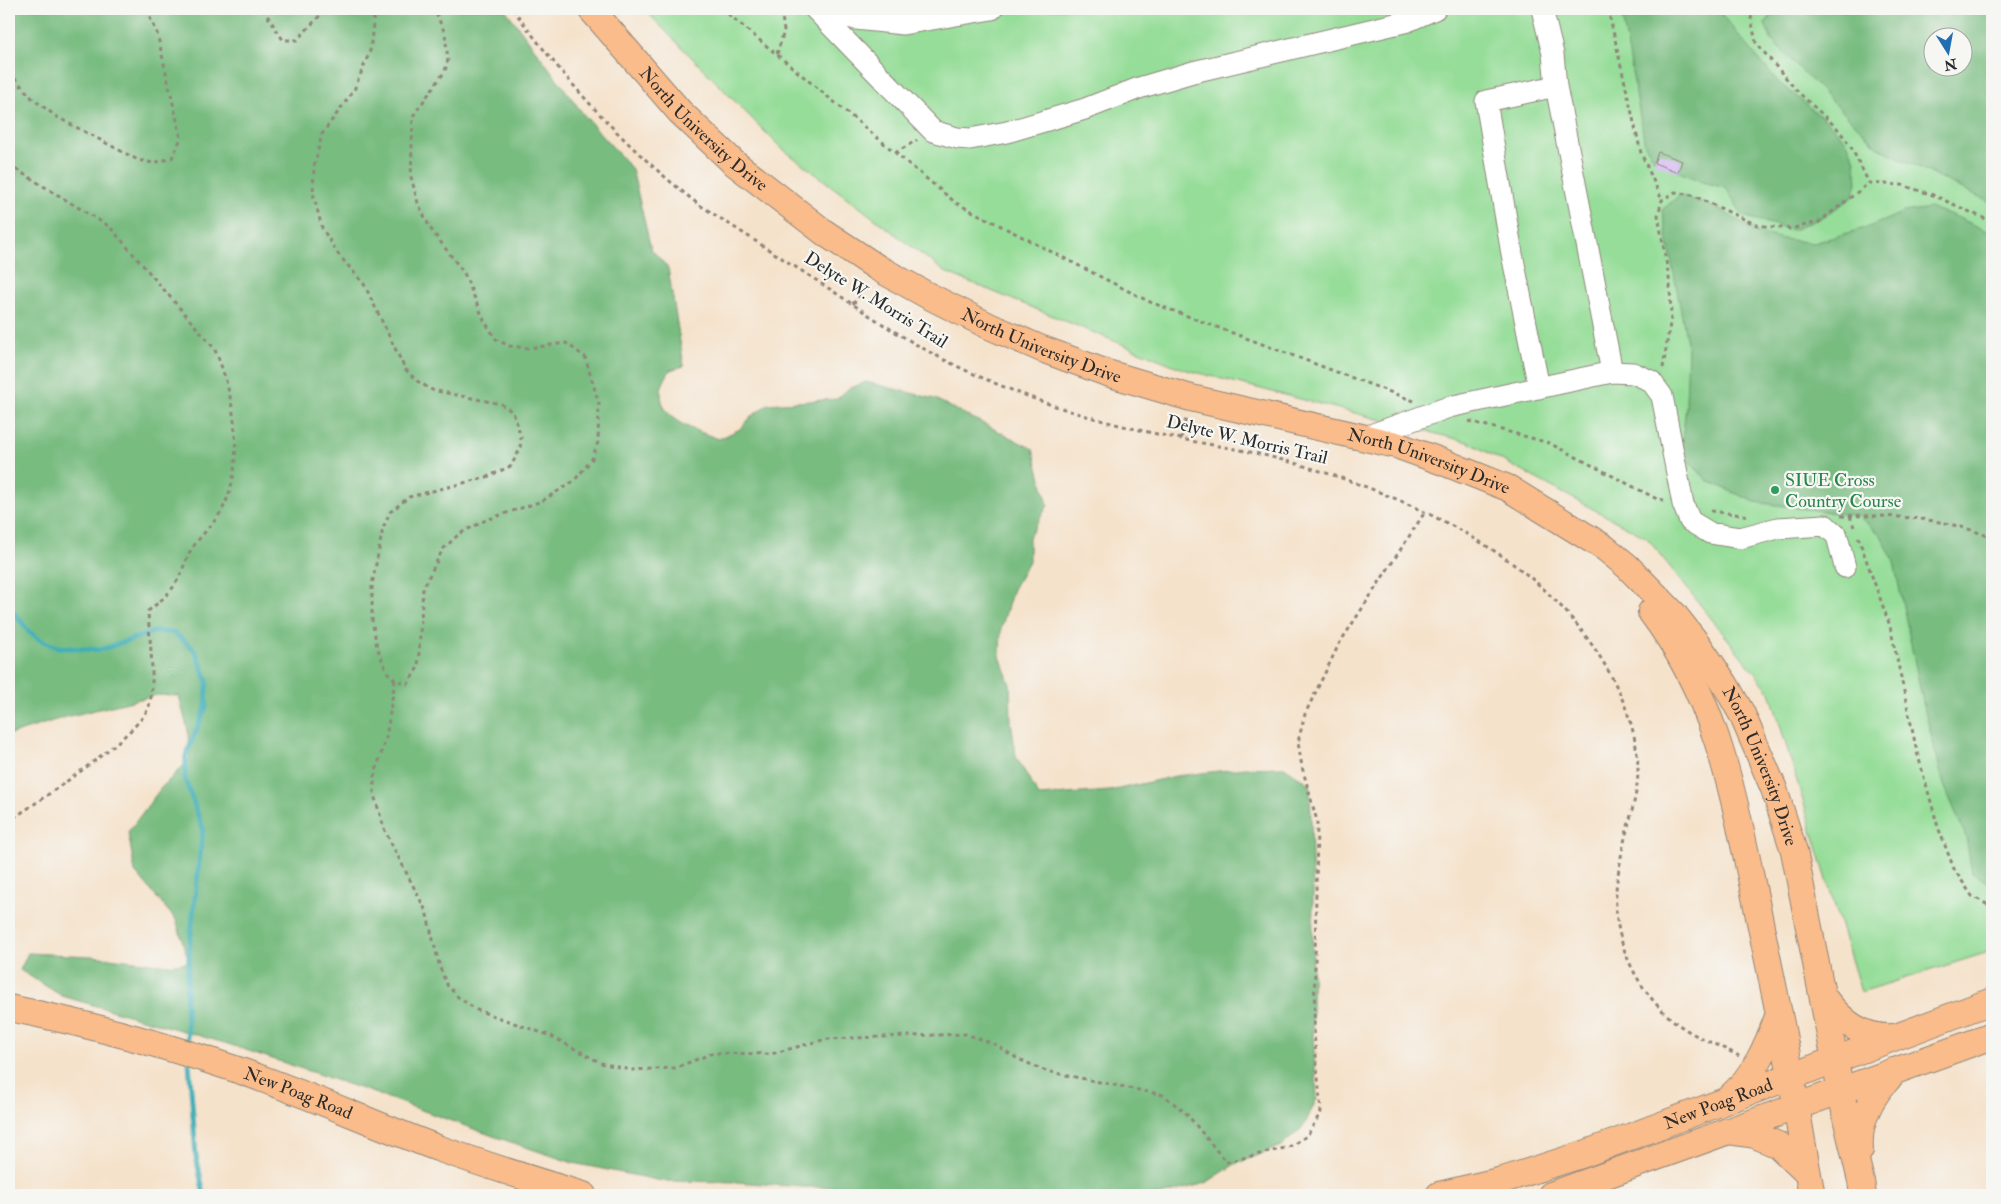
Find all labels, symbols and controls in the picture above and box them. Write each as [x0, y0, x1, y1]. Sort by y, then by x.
north arrow [1924, 28, 1974, 78]
text: N [1942, 55, 1959, 74]
street label: North University Drive [634, 62, 773, 197]
street label: Delyte W. Morris Trail [800, 247, 952, 354]
street label: North University Drive [958, 303, 1124, 388]
street label: Delyte W. Morris Trail [1164, 410, 1330, 470]
street label: North University Drive [1345, 423, 1514, 499]
place label: SIUE Cross Country Course [1785, 469, 1902, 513]
marker: SIUE Cross Country Course [1769, 484, 1781, 496]
street label: North University Drive [1717, 682, 1803, 849]
street label: New Poag Road [241, 1062, 356, 1125]
street label: New Poag Road [1660, 1073, 1776, 1135]

